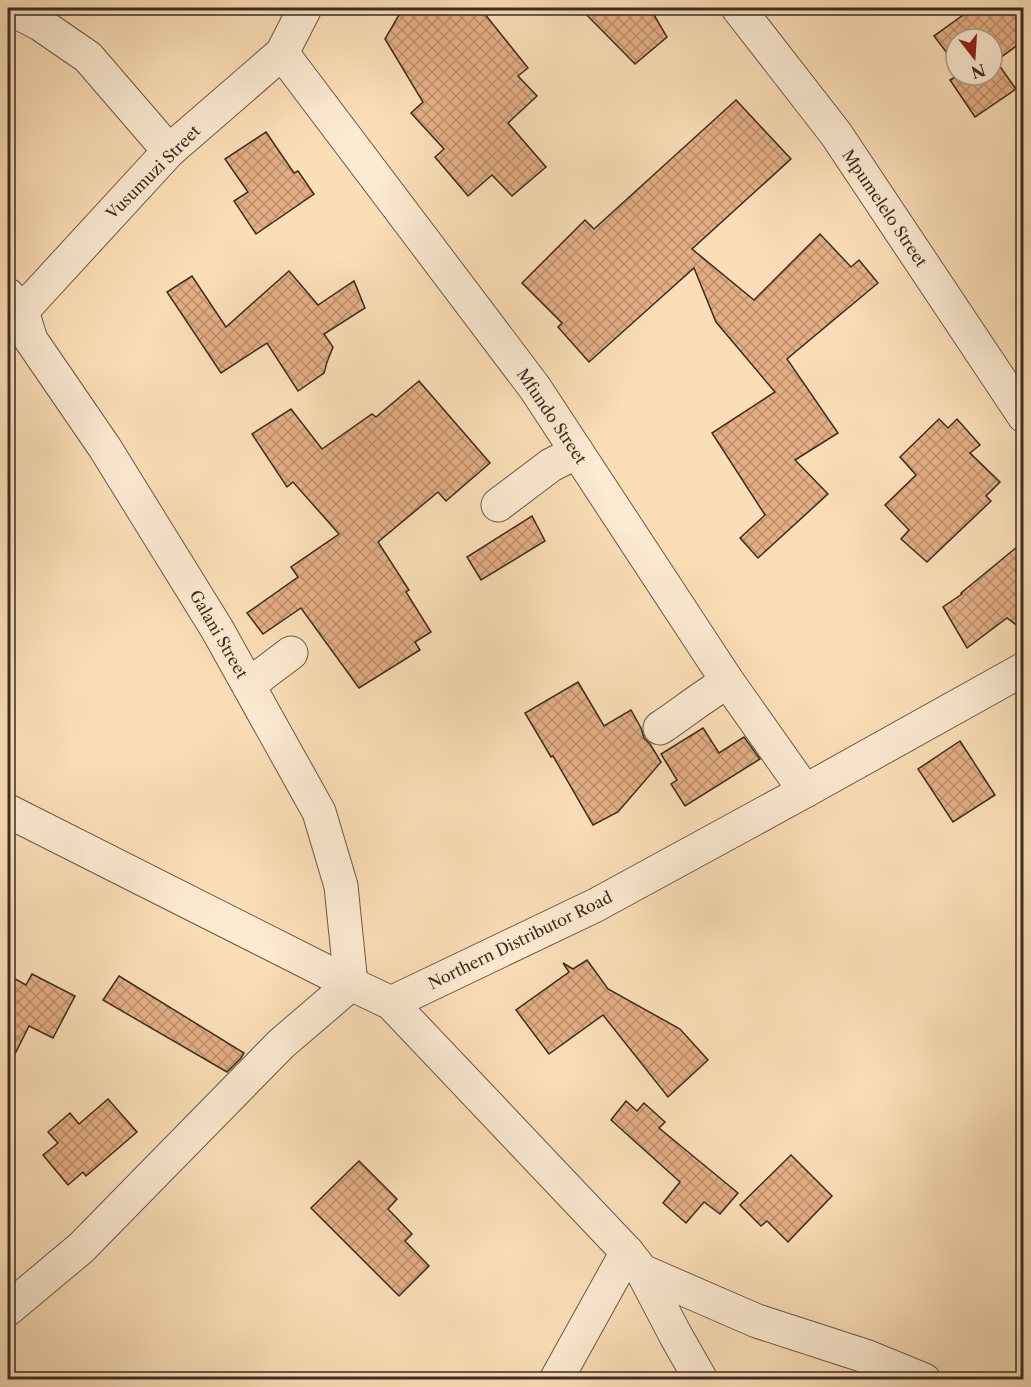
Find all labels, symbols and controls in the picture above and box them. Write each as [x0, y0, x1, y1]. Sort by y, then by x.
north arrow [944, 27, 1004, 87]
text: N [969, 60, 988, 83]
street label: Vusumuzi Street [101, 121, 204, 224]
street label: Mpumelelo Street [838, 145, 932, 271]
street label: Mfundo Street [513, 364, 591, 468]
street label: Galani Street [186, 586, 253, 682]
street label: Northern Distributor Road [425, 887, 615, 993]

